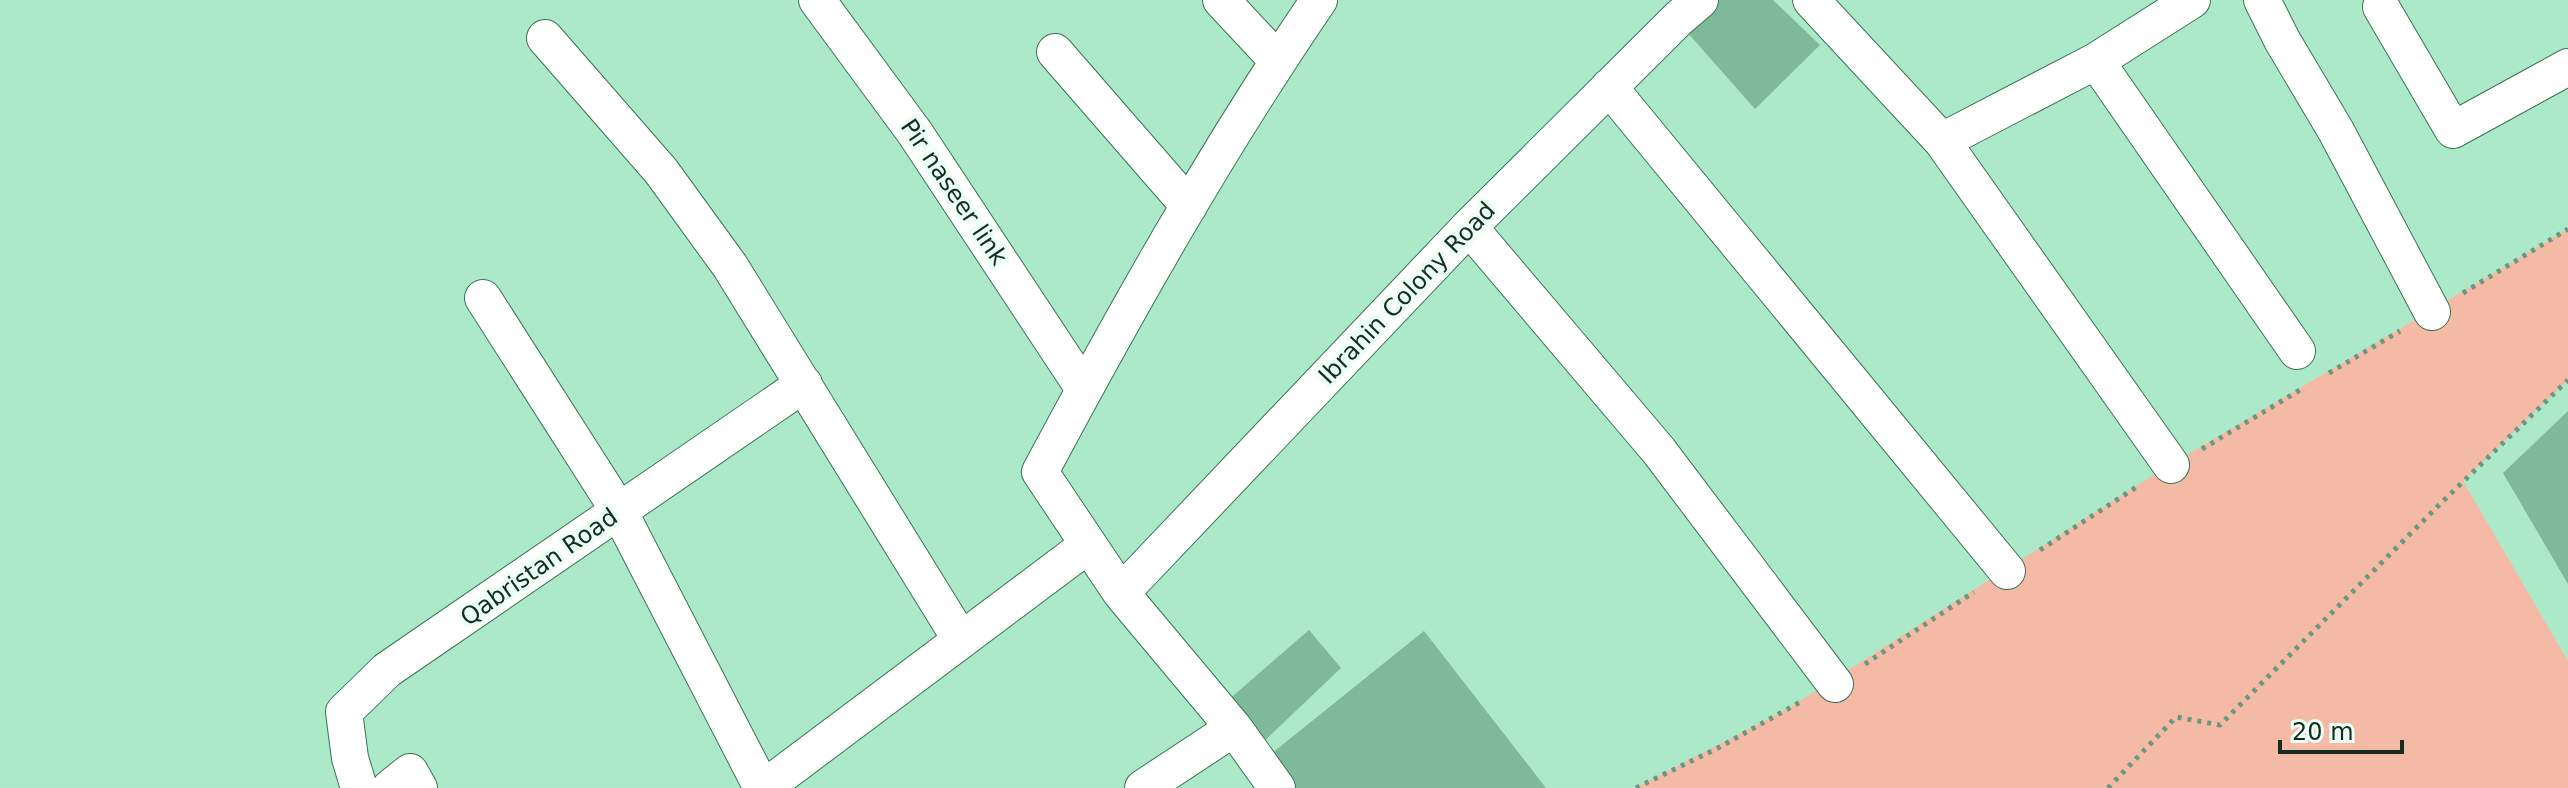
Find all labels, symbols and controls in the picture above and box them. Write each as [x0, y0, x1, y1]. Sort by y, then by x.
street label: Pir naseer link [895, 114, 1013, 270]
street label: Ibrahin Colony Road [1313, 196, 1501, 390]
street label: Qabristan Road [455, 502, 623, 632]
scale bar [2280, 704, 2402, 754]
text: 20 m [2292, 718, 2354, 746]

